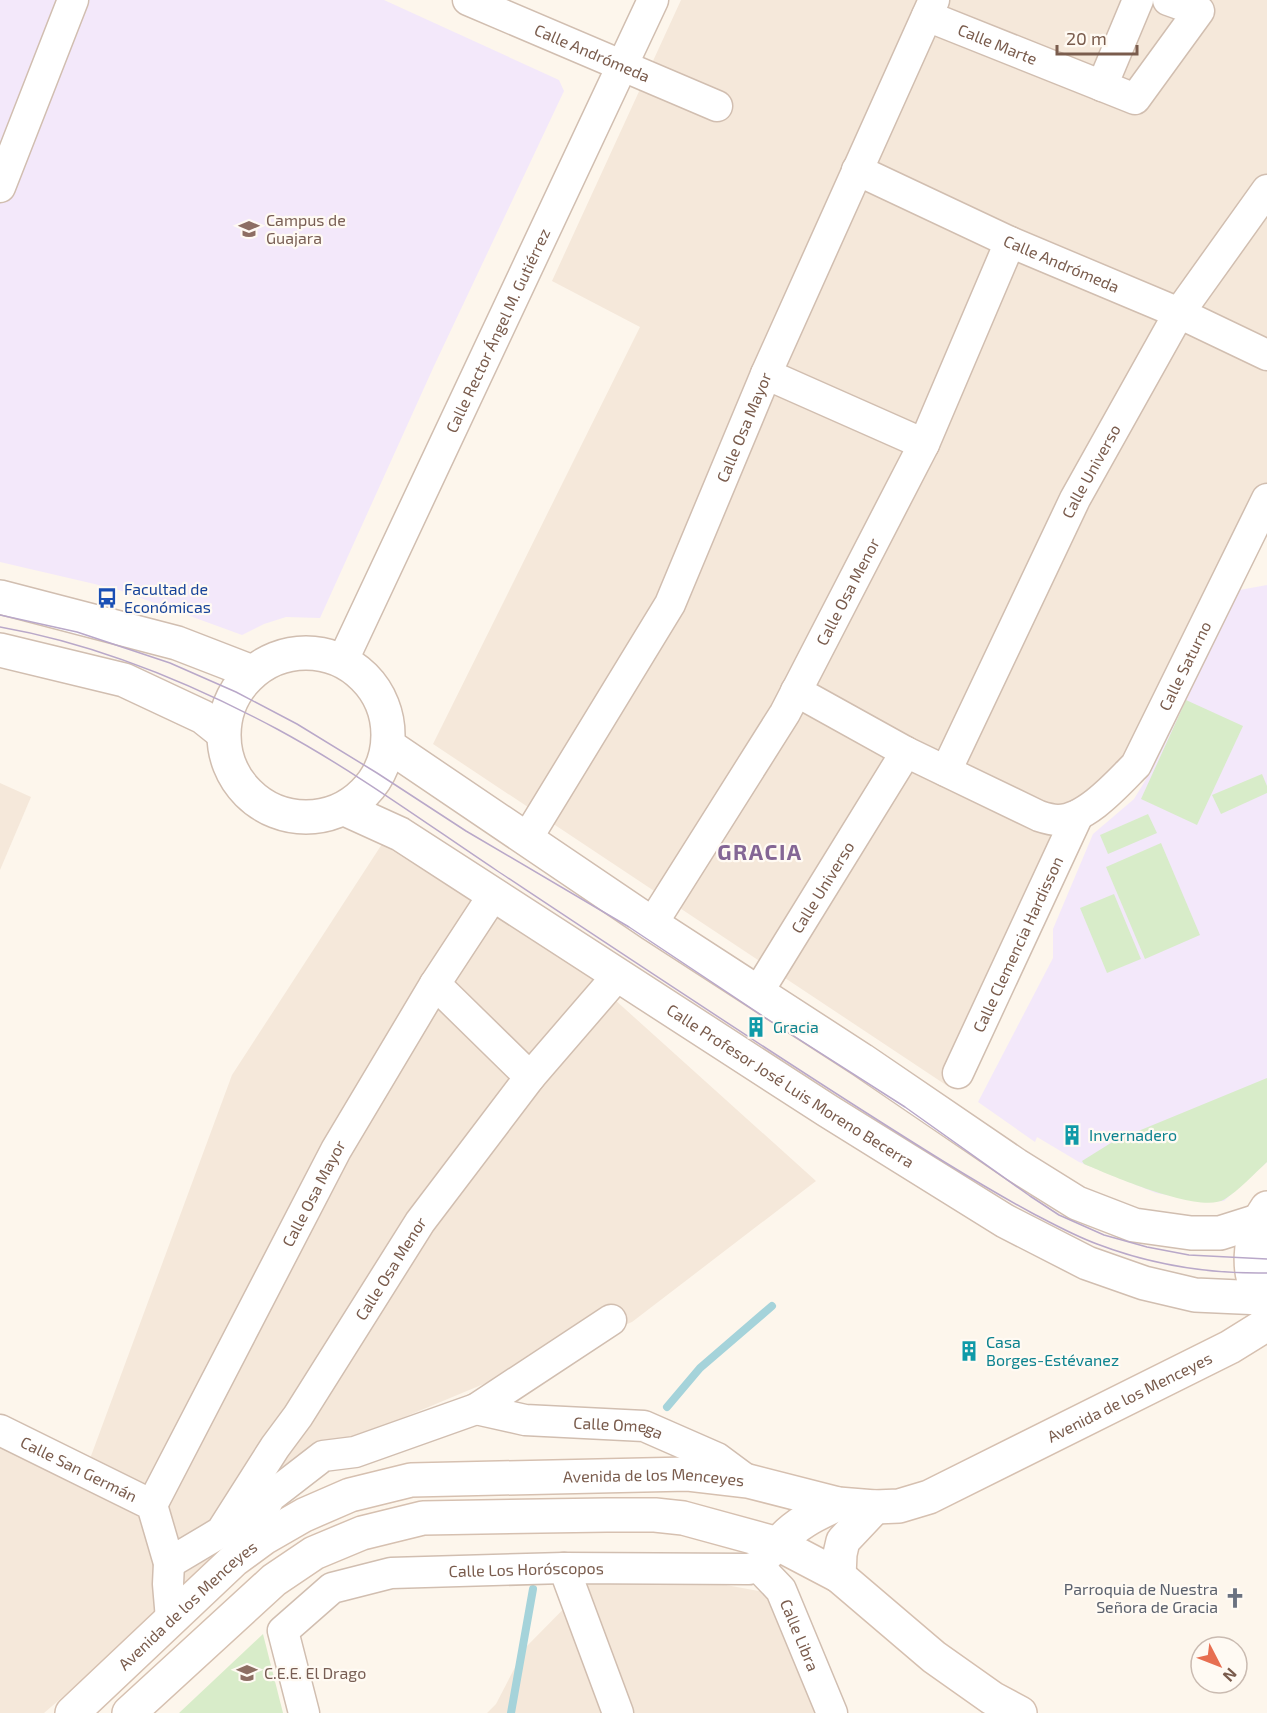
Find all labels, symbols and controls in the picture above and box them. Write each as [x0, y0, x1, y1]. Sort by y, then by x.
scale bar [1057, 18, 1136, 56]
street label: Calle Andrómeda [532, 19, 653, 85]
street label: Calle Marte [955, 19, 1040, 68]
text: 20 m [1066, 27, 1107, 49]
place label: Campus de Guajara [266, 210, 346, 248]
school or university icon: Campus de Guajara [237, 217, 261, 241]
street label: Calle Rector Ángel M. Gutiérrez [441, 225, 553, 436]
street label: Calle Andrómeda [1001, 230, 1122, 296]
street label: Calle Osa Mayor [712, 369, 775, 485]
street label: Calle Universo [1057, 421, 1124, 521]
street label: Calle Osa Menor [812, 534, 883, 648]
place label: Facultad de Económicas [124, 579, 211, 616]
bus stop icon: Facultad de Económicas [95, 586, 119, 610]
street label: Calle Saturno [1154, 618, 1214, 713]
district label: GRACIA [717, 838, 803, 864]
street label: Calle Universo [787, 838, 858, 936]
street label: Calle Clemencia Hardisson [968, 853, 1066, 1035]
street label: Calle Profesor José Luis Moreno Becerra [663, 999, 918, 1171]
building icon: Gracia [744, 1015, 768, 1039]
place label: Gracia [773, 1017, 819, 1036]
building icon: Invernadero [1060, 1123, 1084, 1147]
place label: Invernadero [1089, 1125, 1177, 1144]
street label: Calle Osa Mayor [278, 1136, 349, 1250]
street label: Calle Osa Menor [351, 1212, 430, 1323]
place label: Casa Borges-Estévanez [986, 1332, 1119, 1369]
building icon: Casa Borges-Estévanez [957, 1339, 981, 1363]
street label: Avenida de los Menceyes [1044, 1348, 1215, 1446]
street label: Calle Omega [573, 1412, 666, 1442]
street label: Calle San Germán [18, 1432, 141, 1505]
street label: Avenida de los Menceyes [563, 1464, 745, 1489]
street label: Avenida de los Menceyes [114, 1537, 260, 1673]
street label: Calle Los Horóscopos [448, 1558, 604, 1580]
place label: Parroquia de Nuestra Señora de Gracia [1064, 1579, 1218, 1616]
church icon: Parroquia de Nuestra Señora de Gracia [1223, 1586, 1247, 1610]
street label: Calle Libra [777, 1596, 824, 1674]
north arrow [1189, 1635, 1249, 1695]
school or university icon: C.E.E. El Drago [235, 1661, 259, 1685]
place label: C.E.E. El Drago [264, 1663, 366, 1682]
text: N [1220, 1665, 1241, 1686]

